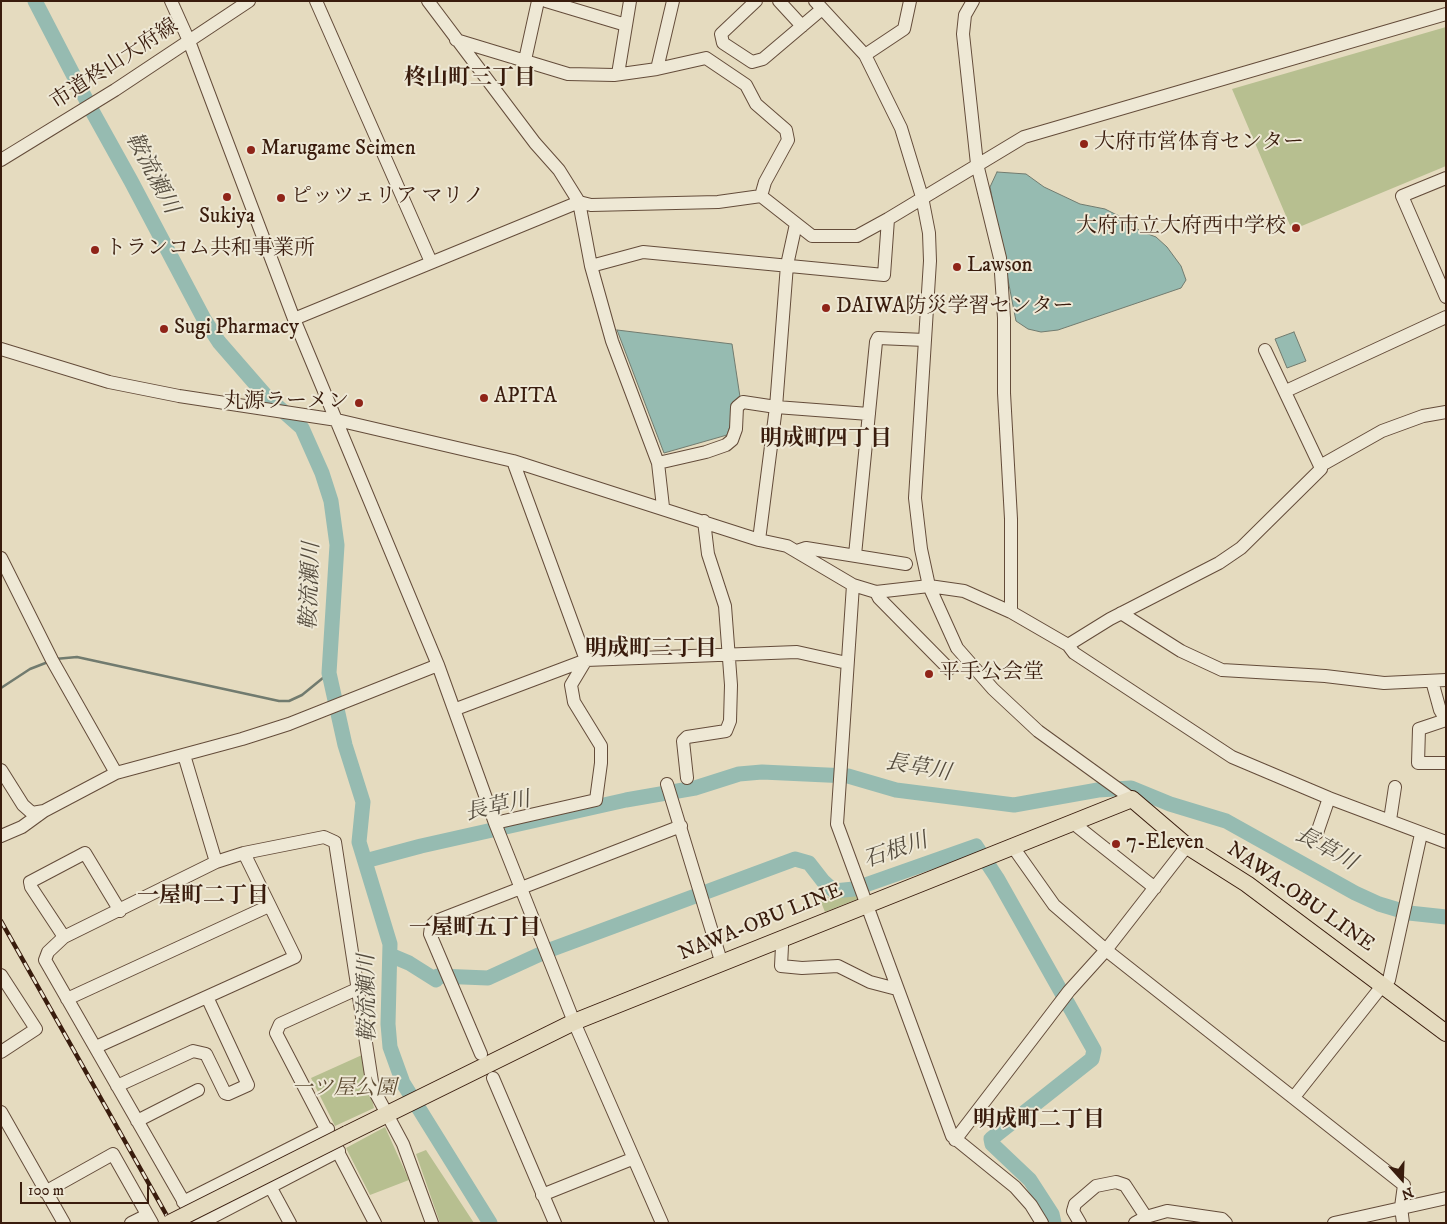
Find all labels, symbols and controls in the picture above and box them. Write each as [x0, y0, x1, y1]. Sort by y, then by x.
street label: 市道柊山大府線 [46, 14, 184, 116]
district label: 柊山町三丁目 [404, 66, 536, 92]
water label: 鞍流瀬川 [119, 129, 183, 219]
place label: 大府市営体育センター [1094, 131, 1304, 157]
place label: Marugame Seimen [261, 137, 416, 163]
marker: 大府市営体育センター [1078, 138, 1090, 150]
marker: Marugame Seimen [245, 144, 257, 156]
place label: ピッツェリア マリノ [291, 185, 485, 211]
marker: Sukiya [221, 191, 233, 203]
marker: ピッツェリア マリノ [275, 192, 287, 204]
place label: Sukiya [199, 205, 255, 231]
place label: 大府市立大府西中学校 [1076, 215, 1286, 241]
marker: 大府市立大府西中学校 [1290, 222, 1302, 234]
place label: トランコム共和事業所 [105, 237, 315, 263]
marker: トランコム共和事業所 [89, 244, 101, 256]
place label: Lawson [967, 254, 1033, 280]
marker: Lawson [951, 261, 963, 273]
place label: DAIWA防災学習センター [836, 295, 1073, 321]
marker: DAIWA防災学習センター [820, 302, 832, 314]
place label: Sugi Pharmacy [174, 316, 299, 342]
marker: Sugi Pharmacy [158, 323, 170, 335]
place label: APITA [494, 385, 557, 411]
place label: 丸源ラーメン [223, 390, 349, 416]
marker: APITA [478, 392, 490, 404]
marker: 丸源ラーメン [353, 397, 365, 409]
district label: 明成町四丁目 [760, 427, 892, 453]
water label: 鞍流瀬川 [297, 542, 327, 630]
district label: 明成町三丁目 [585, 637, 717, 663]
place label: 平手公会堂 [939, 661, 1044, 687]
marker: 平手公会堂 [923, 668, 935, 680]
water label: 長草川 [883, 750, 953, 788]
water label: 長草川 [463, 788, 533, 828]
water label: 長草川 [1290, 822, 1360, 878]
water label: 石根川 [861, 829, 931, 875]
place label: 7-Eleven [1126, 831, 1204, 857]
marker: 7-Eleven [1110, 838, 1122, 850]
street label: NAWA-OBU LINE [1221, 838, 1379, 958]
street label: NAWA-OBU LINE [675, 879, 847, 967]
district label: 一屋町二丁目 [137, 884, 269, 910]
district label: 一屋町五丁目 [409, 916, 541, 942]
water label: 鞍流瀬川 [355, 954, 383, 1042]
park label: 一ツ屋公園 [292, 1077, 396, 1103]
district label: 明成町二丁目 [973, 1108, 1105, 1134]
north arrow [1377, 1154, 1427, 1204]
scale bar [22, 1172, 151, 1204]
text: 100 m [28, 1181, 64, 1200]
text: N [1399, 1183, 1416, 1204]

